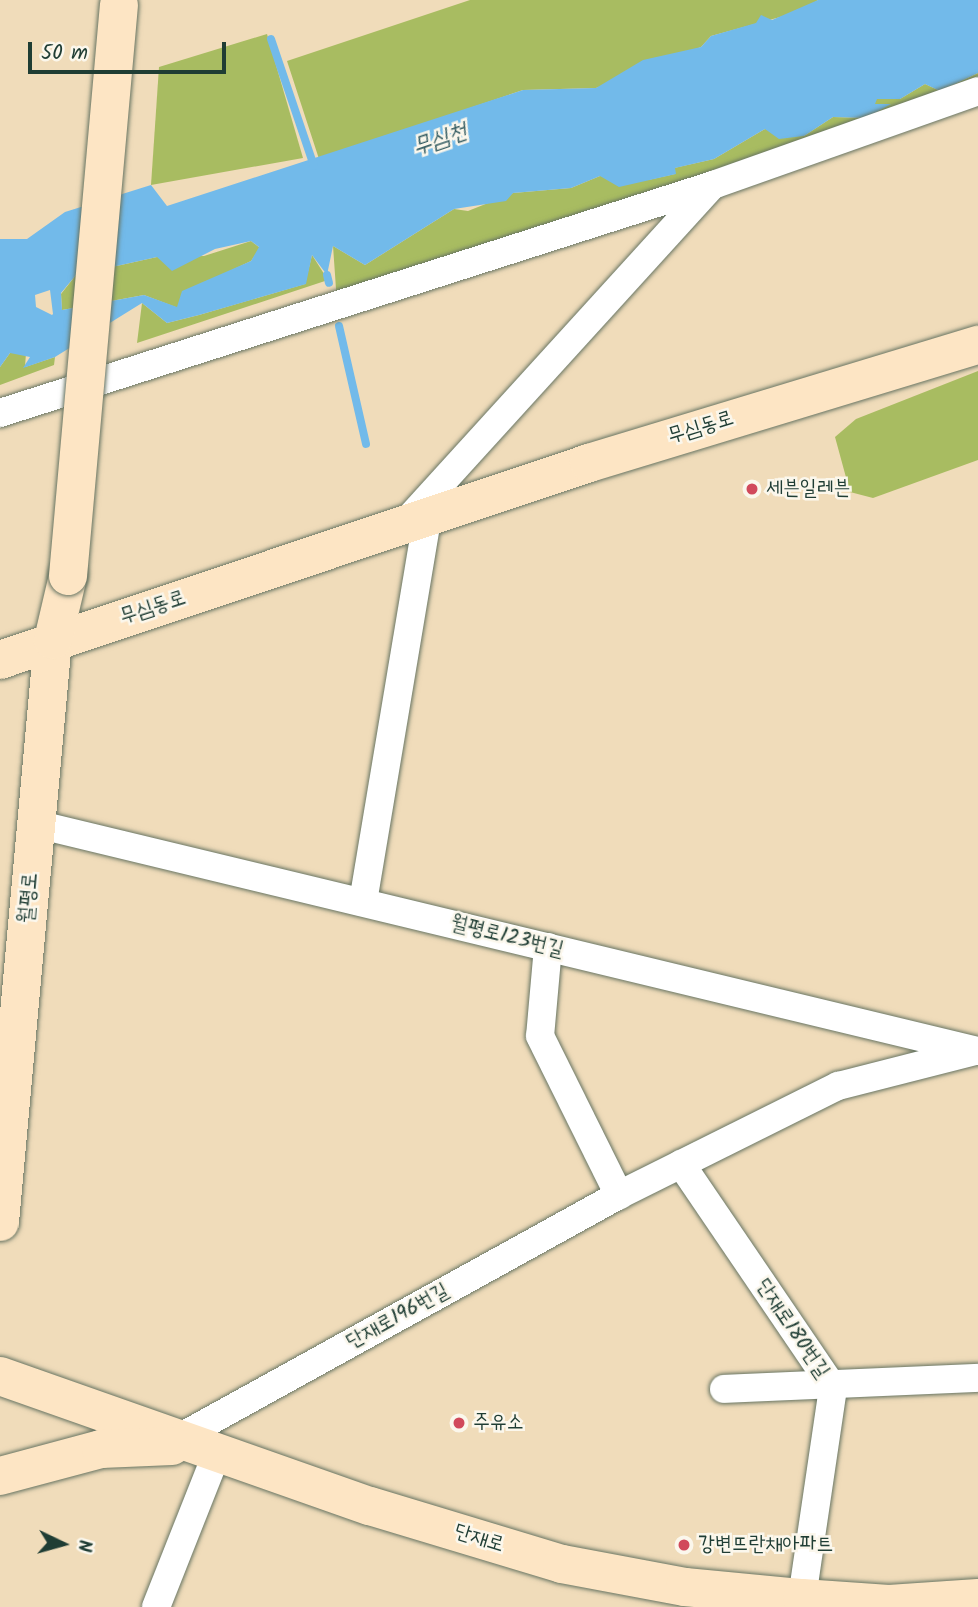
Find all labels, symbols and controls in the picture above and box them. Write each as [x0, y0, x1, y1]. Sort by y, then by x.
scale bar [32, 28, 229, 72]
text: 50 m [41, 37, 88, 70]
water label: 무심천 [409, 118, 471, 162]
street label: 무심동로 [665, 406, 737, 450]
place label: 세븐일레븐 [766, 476, 850, 502]
marker: 세븐일레븐 [744, 481, 760, 497]
street label: 무심동로 [117, 586, 189, 630]
street label: 월평로 [14, 872, 44, 924]
street label: 월평로123번길 [448, 911, 566, 963]
street label: 단재로180번길 [750, 1275, 834, 1383]
street label: 단재로196번길 [342, 1279, 454, 1355]
place label: 주유소 [473, 1410, 524, 1436]
marker: 주유소 [451, 1415, 467, 1431]
north arrow [28, 1509, 98, 1579]
street label: 단재로 [451, 1520, 507, 1558]
place label: 강변뜨란채아파트 [698, 1532, 833, 1558]
marker: 강변뜨란채아파트 [676, 1537, 692, 1553]
text: N [68, 1539, 99, 1553]

